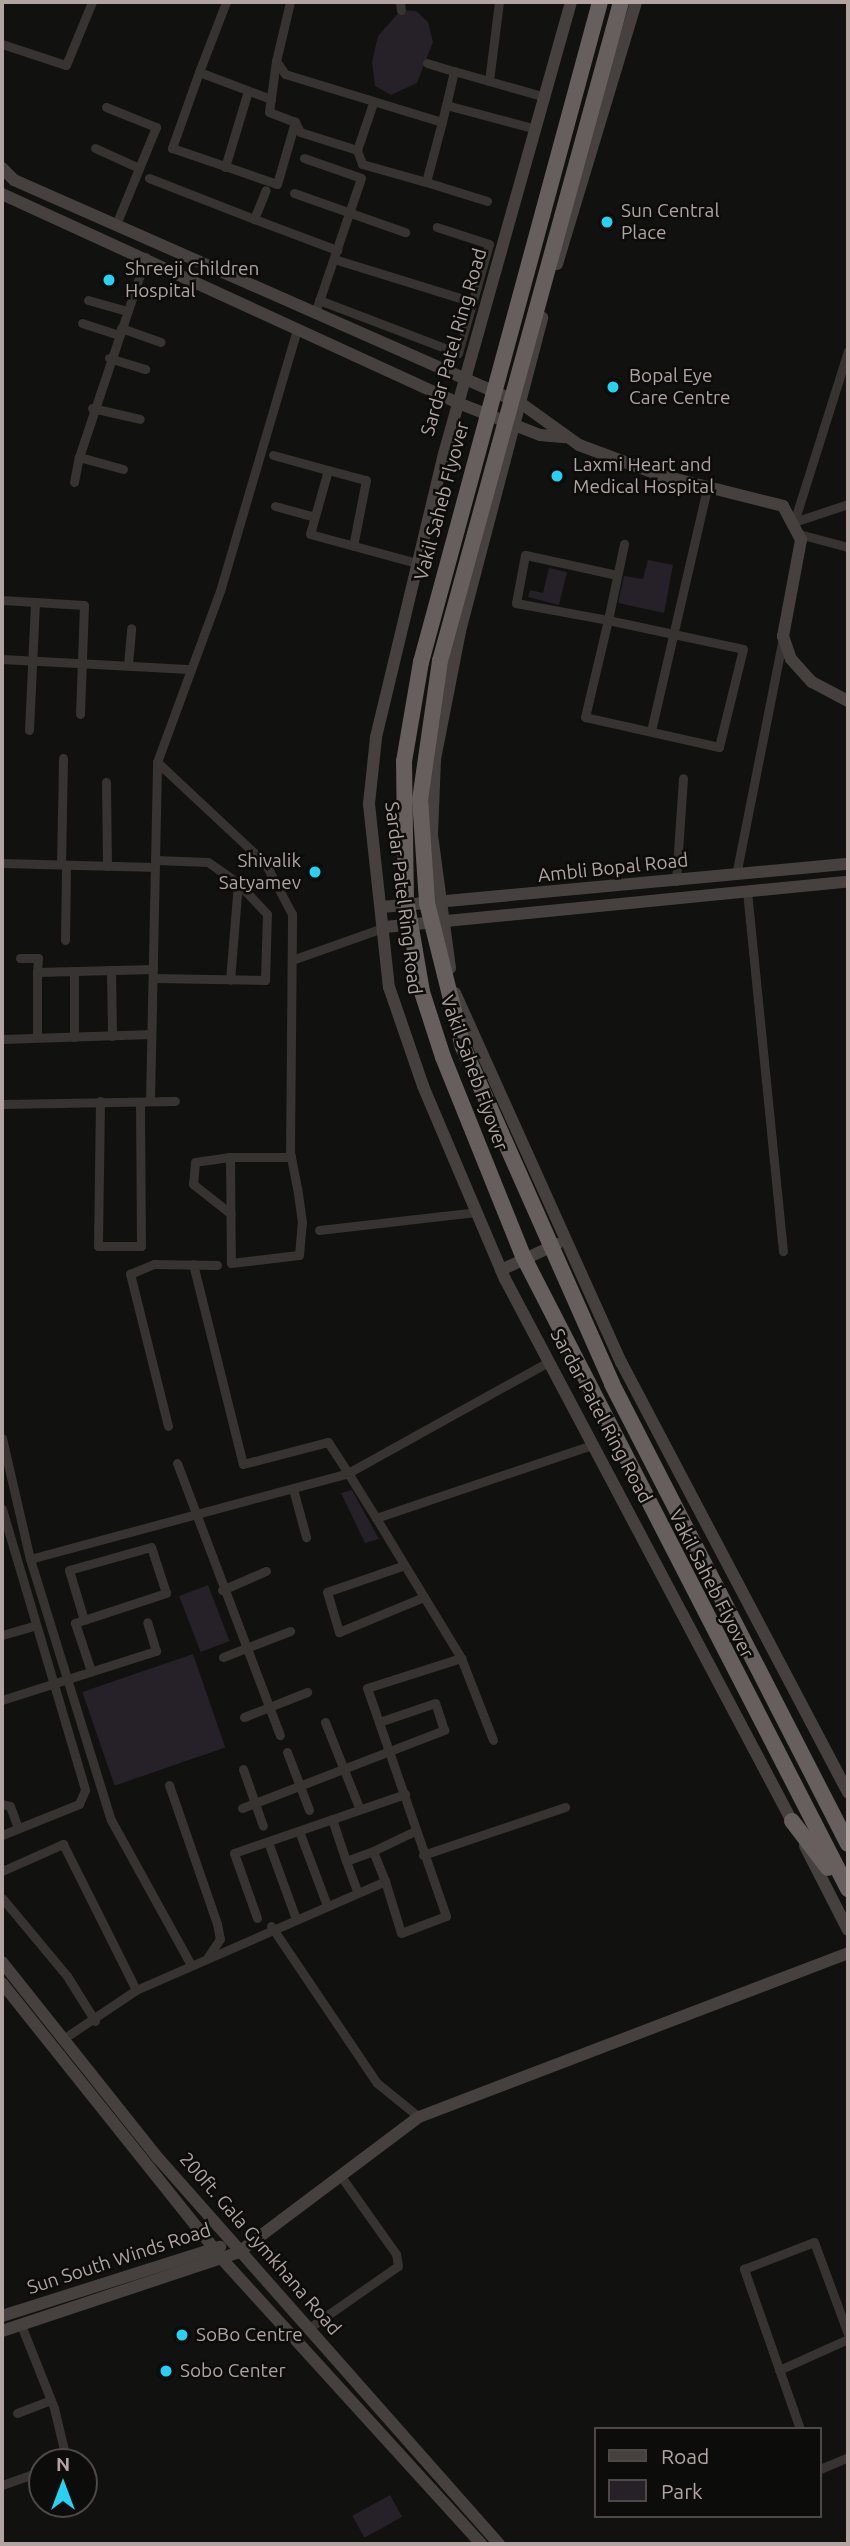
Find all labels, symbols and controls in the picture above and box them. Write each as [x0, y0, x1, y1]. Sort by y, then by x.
place label: Sun Central Place [621, 200, 719, 244]
marker: Sun Central Place [599, 214, 615, 230]
street label: Sardar Patel Ring Road [416, 246, 492, 438]
place label: Shreeji Children Hospital [125, 258, 259, 302]
marker: Shreeji Children Hospital [99, 270, 119, 290]
place label: Bopal Eye Care Centre [629, 365, 731, 409]
marker: Bopal Eye Care Centre [603, 377, 623, 397]
street label: Vakil Saheb Flyover [410, 419, 474, 583]
place label: Laxmi Heart and Medical Hospital [573, 454, 714, 498]
marker: Laxmi Heart and Medical Hospital [547, 466, 567, 486]
street label: Sardar Patel Ring Road [380, 800, 426, 996]
street label: Ambli Bopal Road [537, 849, 689, 887]
place label: Shivalik Satyamev [219, 850, 301, 894]
marker: Shivalik Satyamev [307, 864, 323, 880]
street label: Vakil Saheb Flyover [435, 992, 513, 1154]
street label: Sardar Patel Ring Road [545, 1325, 657, 1507]
street label: Vakil Saheb Flyover [664, 1506, 758, 1662]
street label: 200ft. Gala Gymkhana Road [174, 2148, 346, 2340]
street label: Sun South Winds Road [24, 2219, 214, 2299]
place label: SoBo Centre [196, 2324, 303, 2346]
marker: SoBo Centre [174, 2327, 190, 2343]
place label: Sobo Center [180, 2360, 286, 2382]
marker: Sobo Center [158, 2363, 174, 2379]
legend [594, 2427, 822, 2518]
text: Road [661, 2444, 709, 2468]
north arrow [28, 2448, 98, 2518]
text: N [56, 2453, 70, 2475]
text: Park [661, 2479, 703, 2503]

